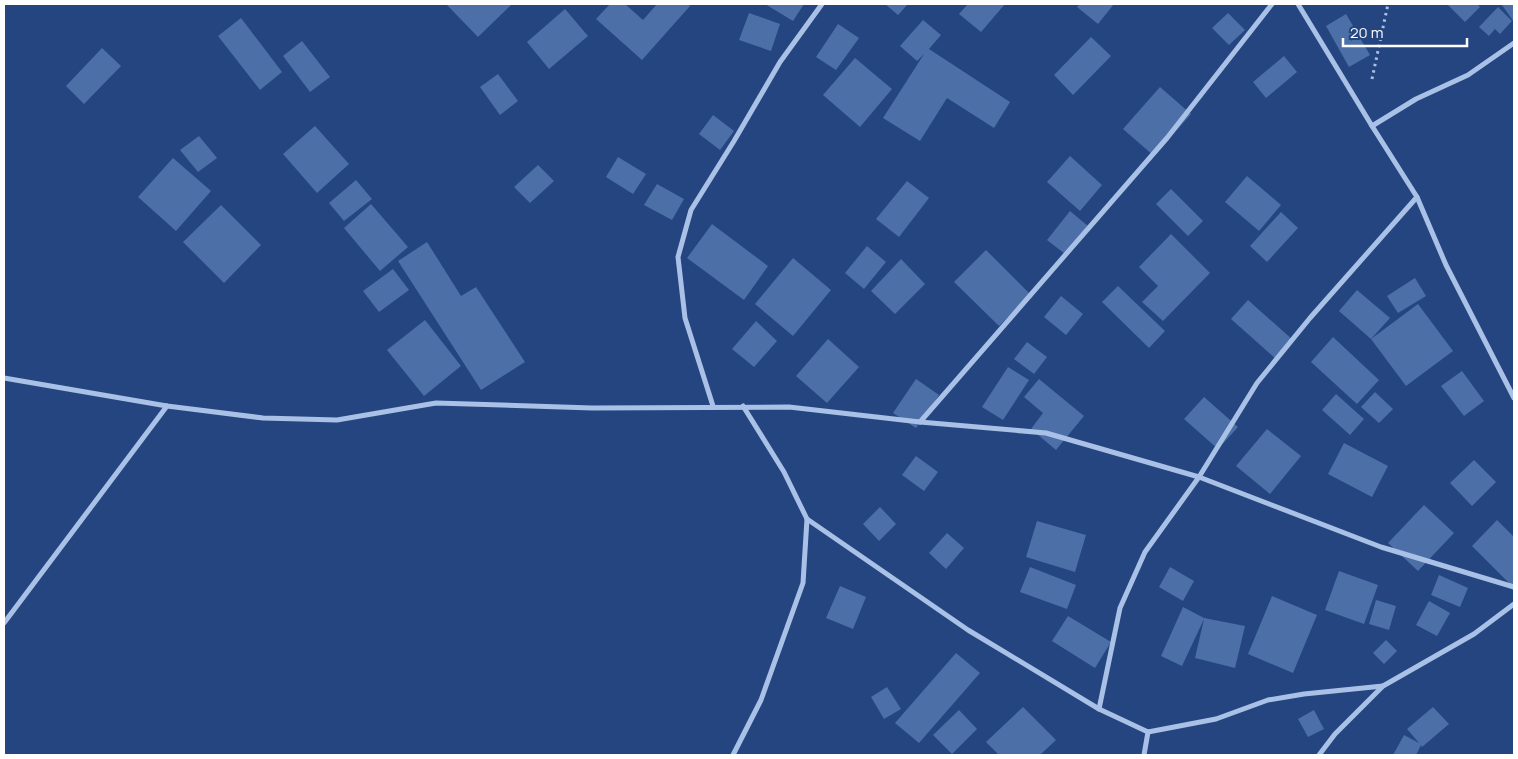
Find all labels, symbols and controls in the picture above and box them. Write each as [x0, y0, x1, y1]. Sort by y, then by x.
scale bar [1343, 15, 1467, 47]
text: 20 m [1350, 22, 1383, 43]

